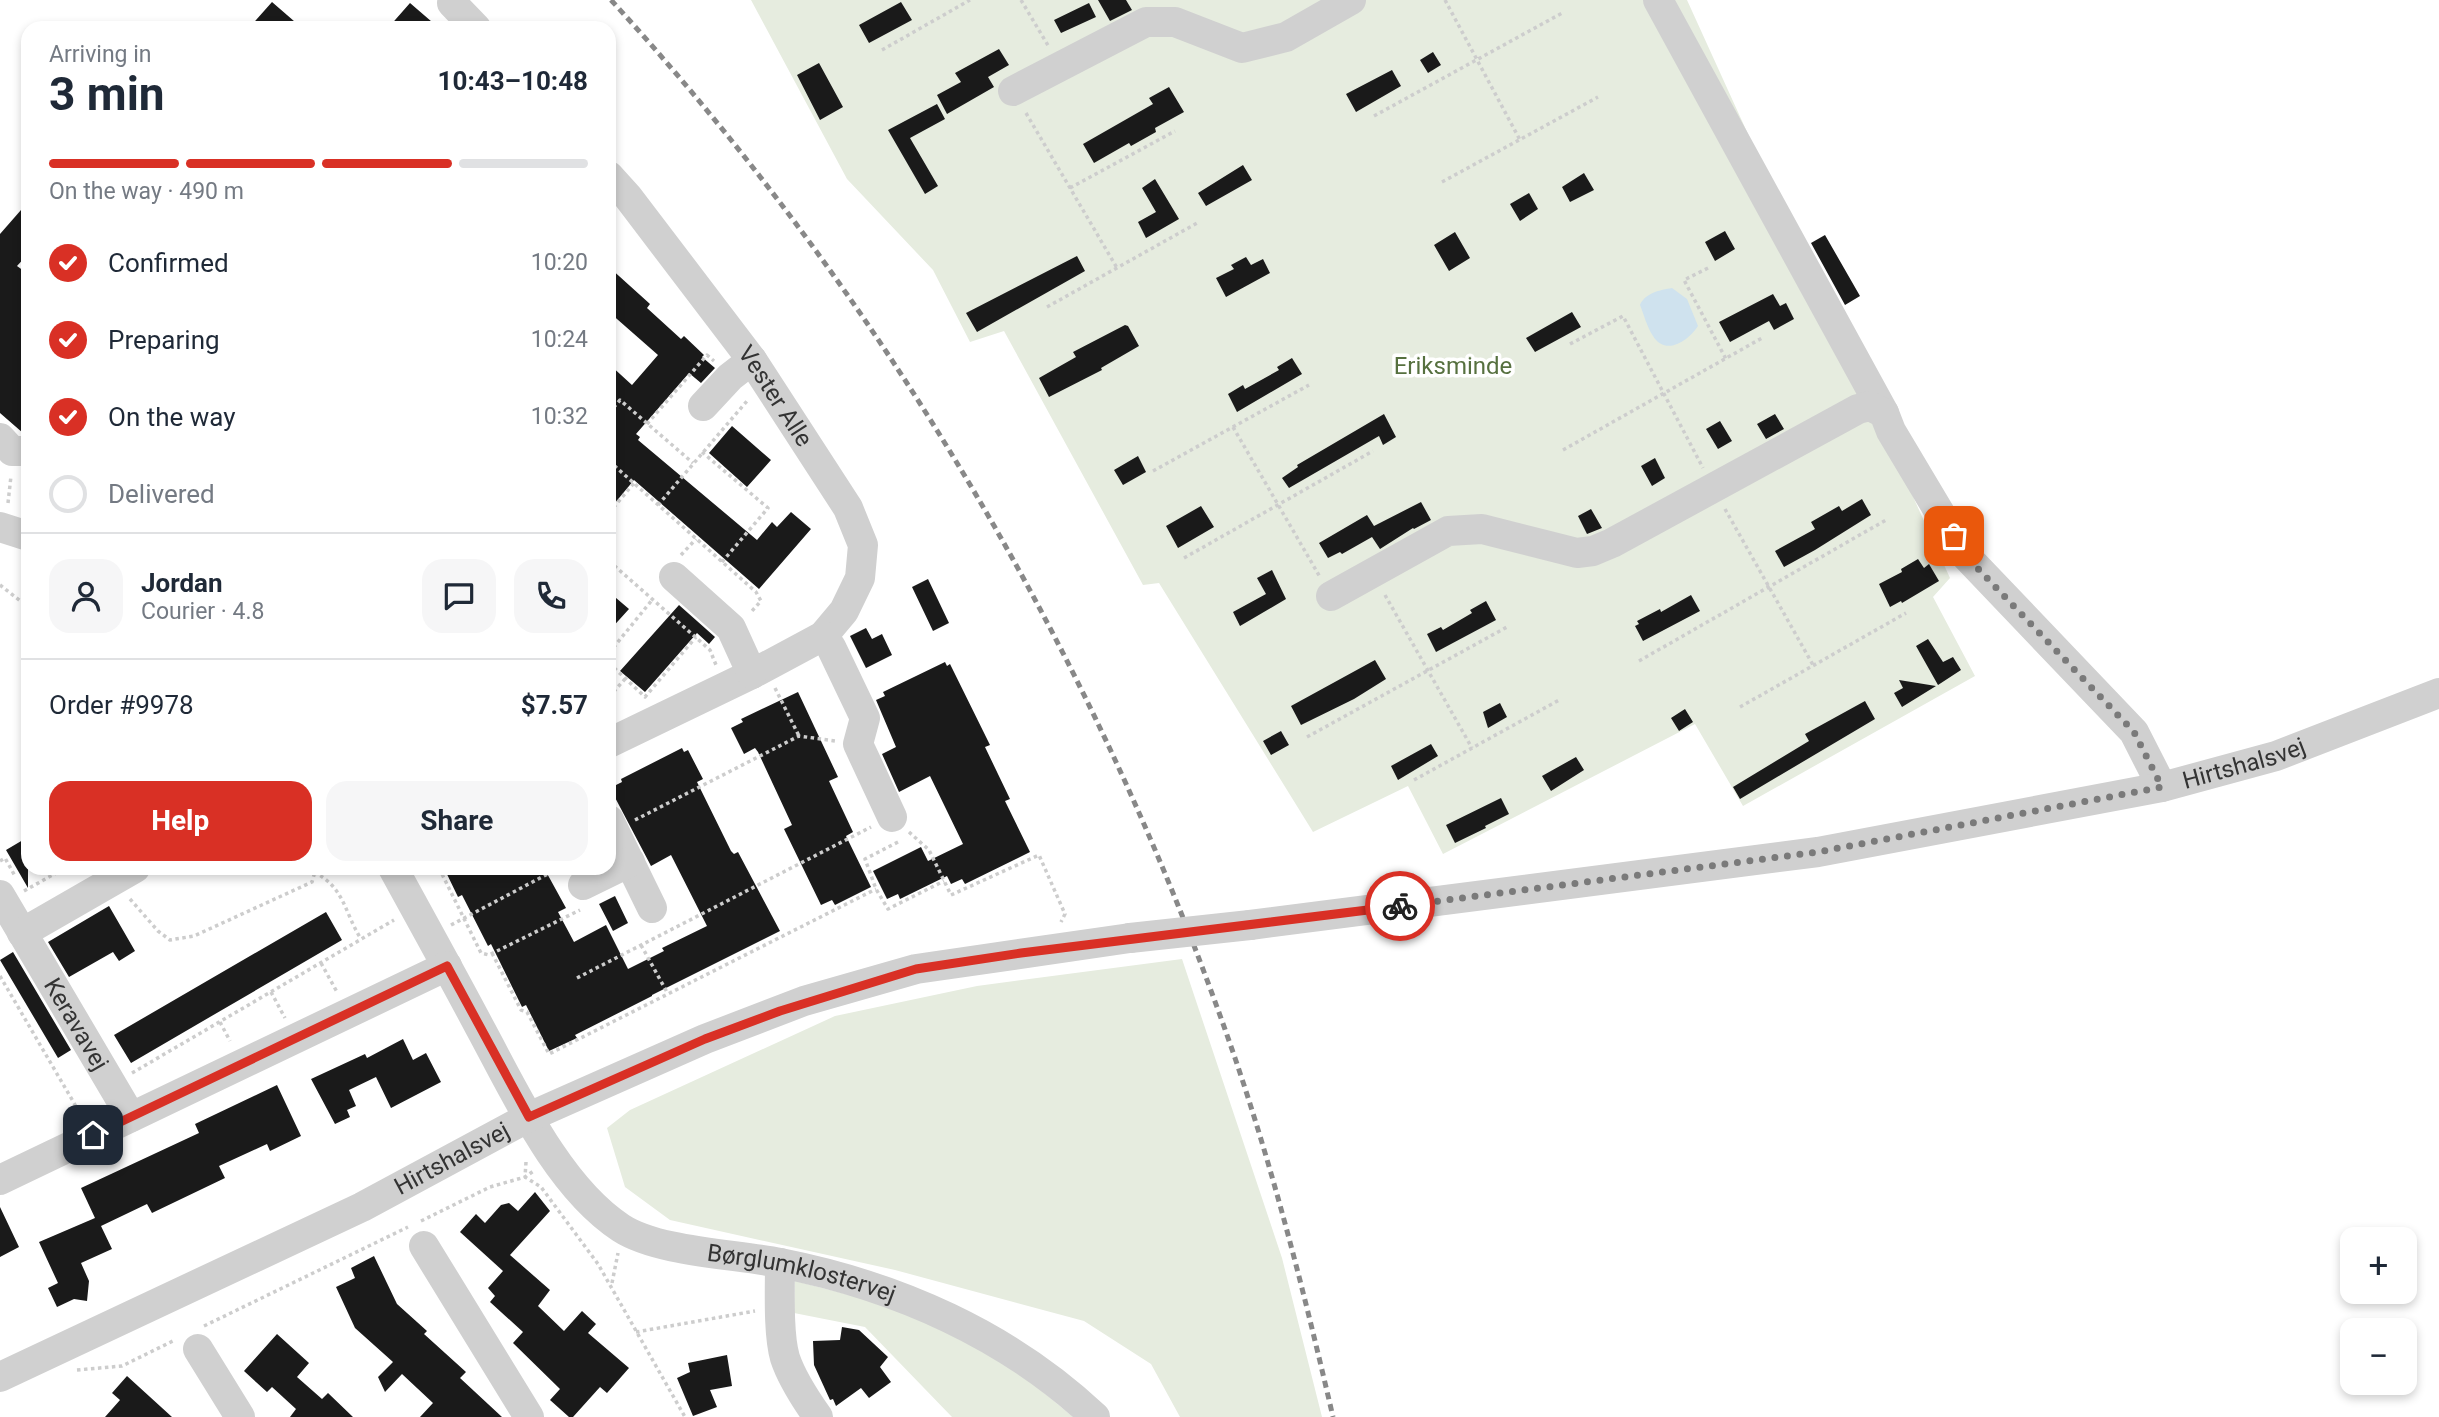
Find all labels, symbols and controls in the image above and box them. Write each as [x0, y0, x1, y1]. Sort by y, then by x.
text: Arriving in [49, 41, 152, 68]
text: 10:43–10:48 [438, 66, 588, 96]
text: 3 min [49, 67, 165, 121]
text: On the way · 490 m [49, 178, 244, 205]
icon: check [49, 244, 87, 282]
text: Confirmed [108, 248, 229, 278]
text: 10:20 [531, 249, 588, 276]
icon: check [49, 321, 87, 359]
text: Preparing [108, 325, 220, 355]
text: 10:24 [531, 326, 588, 353]
street label: Vester Alle [732, 340, 818, 452]
park label: Eriksminde [1394, 352, 1512, 380]
icon: check [49, 398, 87, 436]
text: On the way [108, 402, 236, 432]
text: 10:32 [531, 403, 588, 430]
text: Delivered [108, 479, 215, 509]
pin [1924, 506, 1984, 566]
icon: bag [1935, 517, 1973, 555]
button: person [49, 559, 123, 633]
button: chat [422, 559, 496, 633]
button: phone [514, 559, 588, 633]
text: Jordan [141, 568, 223, 598]
text: Courier · 4.8 [141, 598, 264, 625]
text: Order #9978 [49, 690, 194, 720]
text: $7.57 [521, 690, 588, 720]
street label: Hirtshalsvej [2180, 732, 2309, 795]
button: Help [49, 781, 312, 861]
button: Share [326, 781, 588, 861]
courier [1365, 871, 1435, 941]
icon: bike [1381, 887, 1419, 925]
street label: Keravavej [38, 973, 114, 1075]
pin [63, 1105, 123, 1165]
icon: home [74, 1116, 112, 1154]
street label: Hirtshalsvej [390, 1116, 514, 1201]
map controls [2340, 1227, 2417, 1395]
button: + [2340, 1227, 2417, 1304]
street label: Børglumklostervej [705, 1239, 900, 1308]
button: − [2340, 1318, 2417, 1395]

